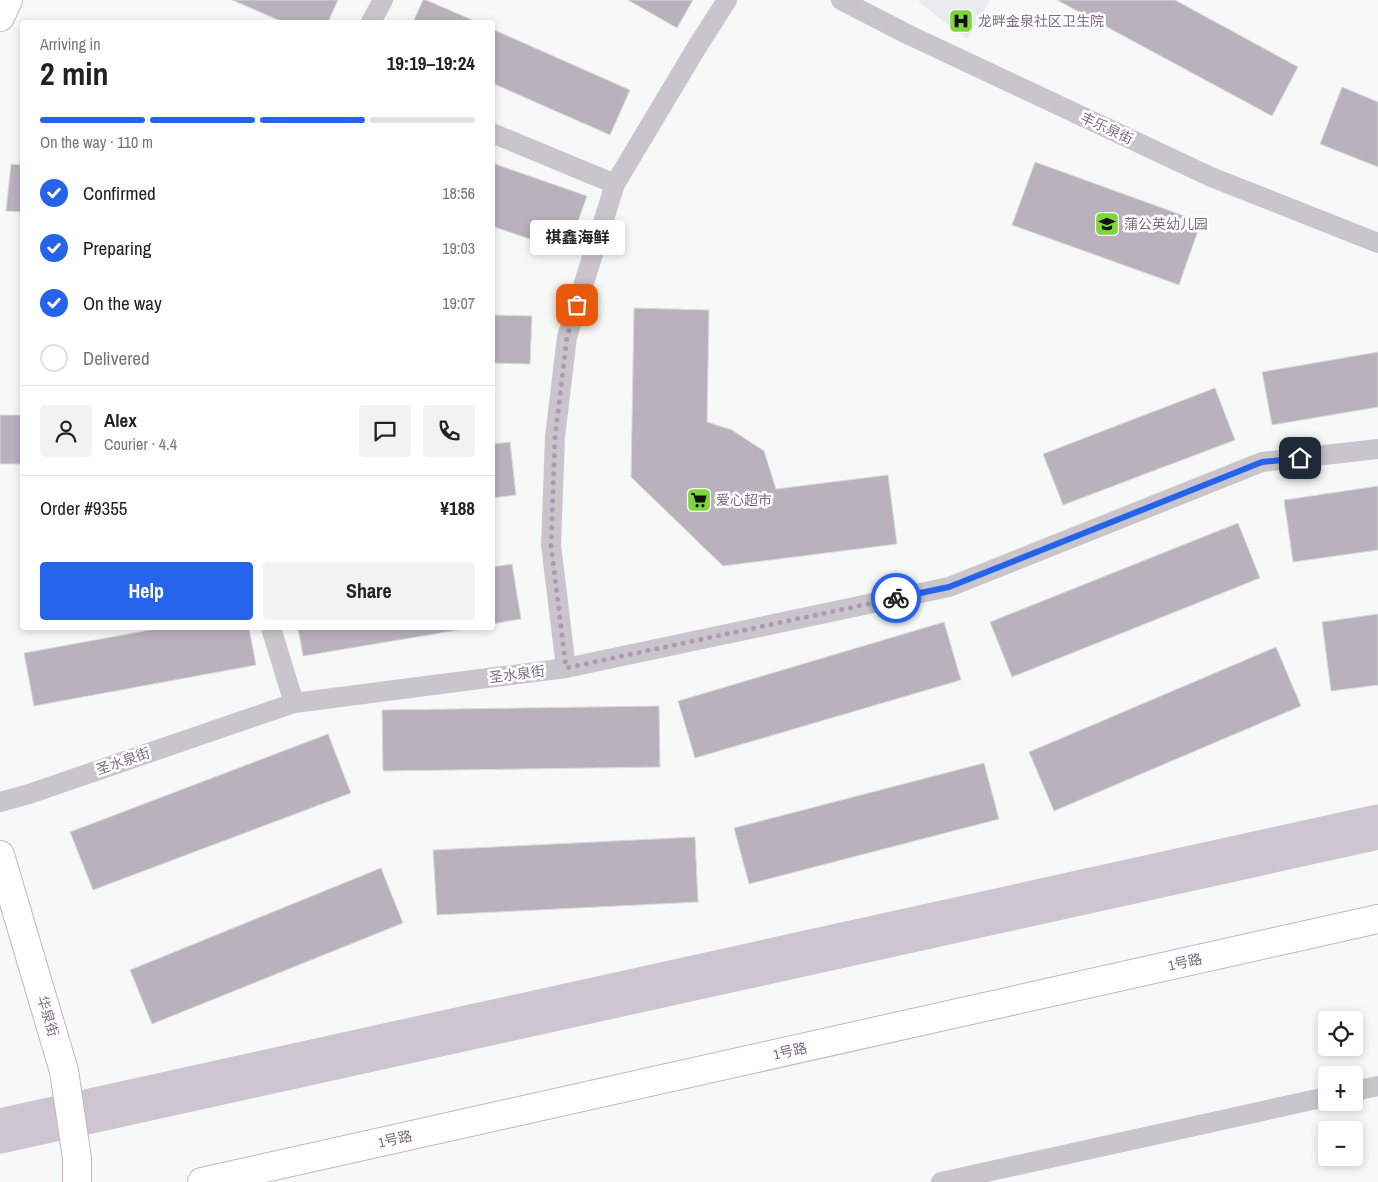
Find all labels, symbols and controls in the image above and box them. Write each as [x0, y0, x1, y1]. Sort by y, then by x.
hospital icon: 龙畔金泉社区卫生院 [948, 8, 974, 34]
place label: 龙畔金泉社区卫生院 [978, 12, 1104, 30]
text: Arriving in [40, 33, 101, 55]
text: 19:19–19:24 [387, 50, 475, 76]
text: 2 min [40, 52, 109, 95]
street label: 丰乐泉街 [1078, 108, 1136, 148]
text: On the way · 110 m [40, 131, 153, 153]
icon: check [40, 179, 68, 207]
text: Confirmed [83, 180, 156, 206]
text: 18:56 [442, 182, 475, 204]
school or university icon: 蒲公英幼儿园 [1094, 211, 1120, 237]
place label: 蒲公英幼儿园 [1124, 215, 1208, 233]
callout: 祺鑫海鲜 [530, 220, 624, 255]
text: 祺鑫海鲜 [545, 226, 610, 248]
icon: check [40, 234, 68, 262]
text: Preparing [83, 235, 151, 261]
text: 19:03 [442, 237, 475, 259]
pin [556, 284, 598, 326]
icon: check [40, 289, 68, 317]
text: On the way [83, 290, 162, 316]
icon: bag [563, 291, 591, 319]
text: 19:07 [442, 292, 475, 314]
text: Delivered [83, 345, 150, 371]
button: person [40, 405, 92, 457]
button: chat [359, 405, 411, 457]
button: phone [423, 405, 475, 457]
text: Alex [104, 407, 137, 433]
text: Courier · 4.4 [104, 433, 177, 455]
pin [1279, 437, 1321, 479]
icon: home [1286, 444, 1314, 472]
supermarket icon: 爱心超市 [686, 487, 712, 513]
place label: 爱心超市 [716, 491, 772, 509]
text: Order #9355 [40, 495, 127, 521]
text: ¥188 [440, 495, 475, 521]
button: Help [40, 562, 253, 620]
button: Share [263, 562, 475, 620]
courier [871, 573, 921, 623]
icon: bike [882, 584, 910, 612]
street label: 圣水泉街 [488, 662, 546, 686]
street label: 圣水泉街 [94, 743, 152, 779]
street label: 1号路 [1166, 949, 1204, 975]
street label: 华泉街 [33, 993, 63, 1039]
map controls [1318, 1011, 1363, 1166]
button: locate [1318, 1011, 1363, 1056]
street label: 1号路 [771, 1038, 809, 1064]
button: + [1318, 1066, 1363, 1111]
button: − [1318, 1121, 1363, 1166]
street label: 1号路 [376, 1126, 414, 1152]

